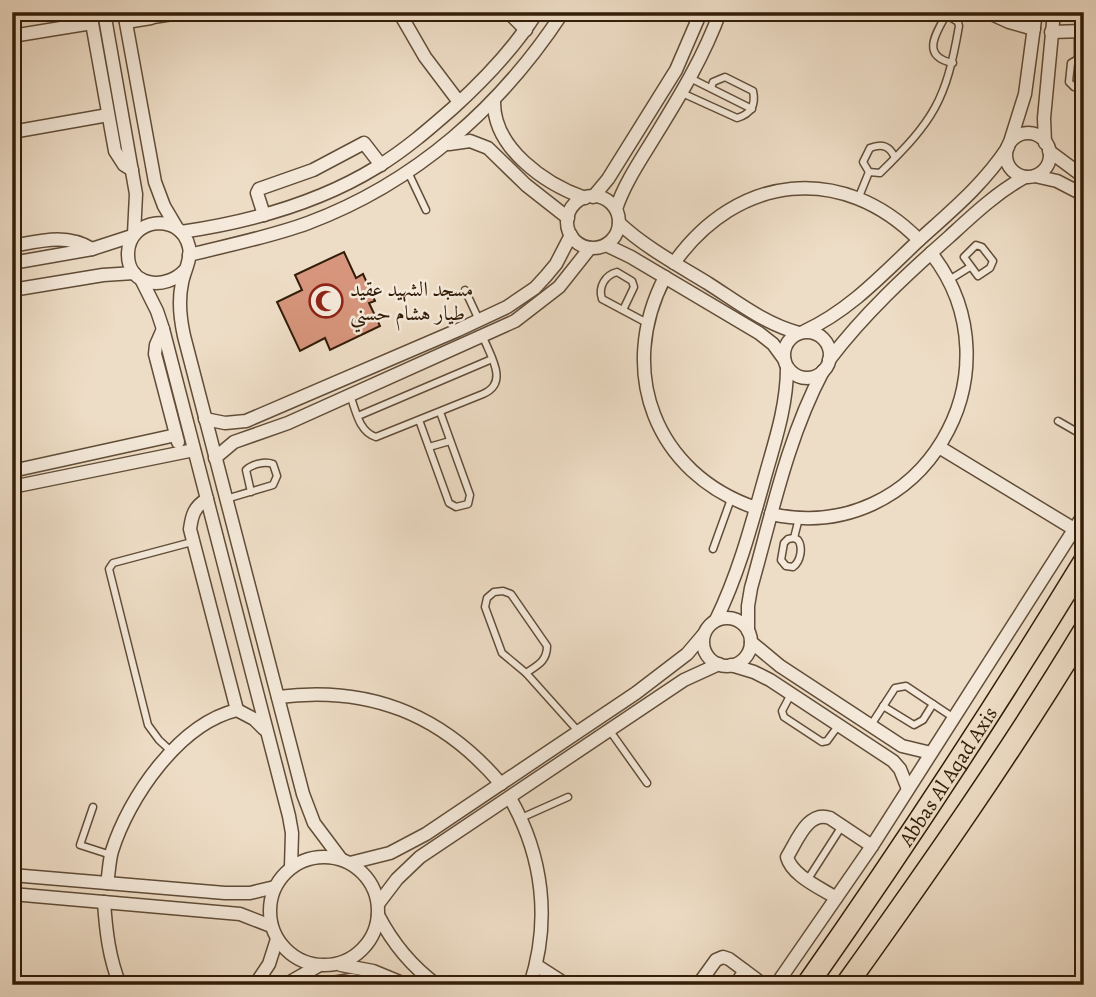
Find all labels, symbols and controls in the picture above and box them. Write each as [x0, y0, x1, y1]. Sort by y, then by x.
place label: مسجد الشهيد عقيد طيار هشام حسني [350, 275, 473, 333]
mosque icon: مسجد الشهيد عقيد طيار هشام حسني [307, 282, 345, 320]
street label: Abbas Al Aqad Axis [892, 701, 1004, 852]

